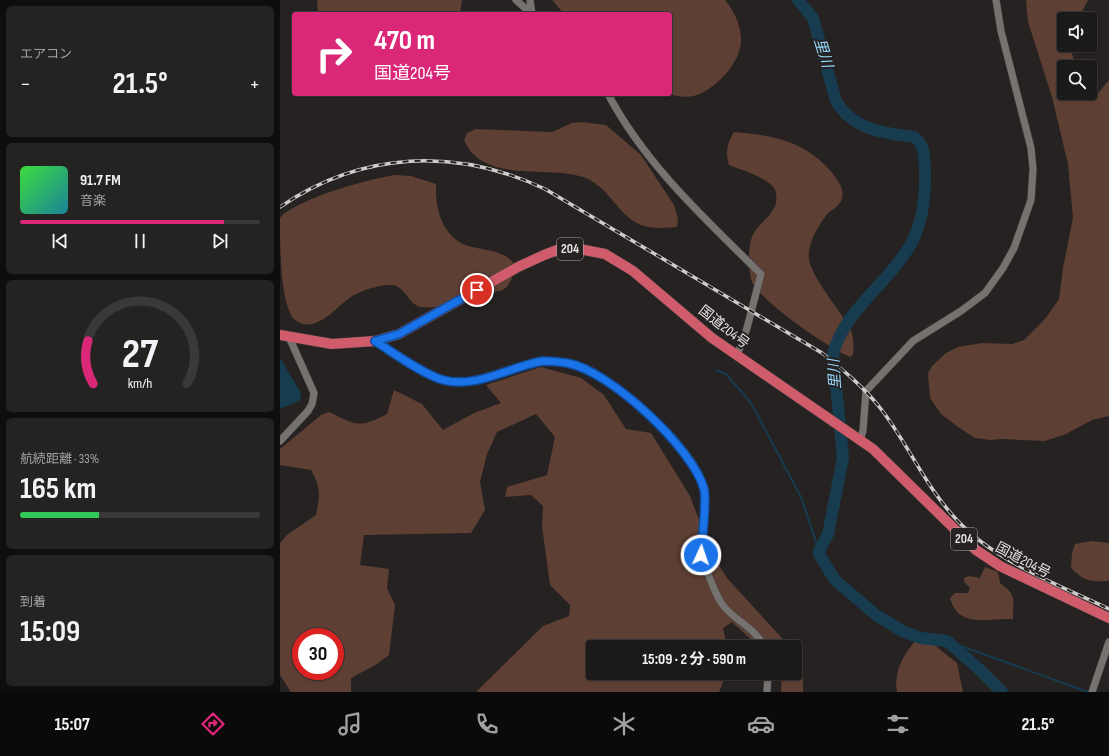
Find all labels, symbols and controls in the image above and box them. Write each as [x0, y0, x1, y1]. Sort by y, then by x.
map controls [1057, 12, 1097, 100]
button: sound [1057, 12, 1097, 52]
text: 470 m [374, 24, 435, 57]
icon: right [308, 28, 360, 80]
water label: 里川 [810, 36, 837, 72]
text: エアコン [20, 46, 72, 62]
button: search [1057, 60, 1097, 100]
text: 国道204号 [374, 63, 451, 84]
text: 21.5° [112, 66, 168, 102]
text: − [20, 71, 31, 98]
text: + [249, 71, 260, 98]
text: 91.7 FM [80, 171, 121, 190]
text: 音楽 [80, 193, 106, 209]
icon: previous [49, 230, 71, 252]
icon: pause [129, 230, 151, 252]
icon: next [209, 230, 231, 252]
road number: 204 [557, 238, 583, 260]
pin [460, 273, 494, 307]
icon: arrive [466, 279, 488, 301]
street label: 国道204号 [695, 302, 753, 352]
text: 27 [122, 330, 159, 379]
water label: 里川 [824, 356, 846, 390]
text: km/h [128, 375, 152, 392]
text: 航続距離 · 33% [20, 451, 99, 467]
text: 165 km [20, 471, 96, 507]
road number: 204 [951, 528, 977, 550]
position arrow [680, 534, 722, 576]
street label: 国道204号 [993, 538, 1053, 582]
text: 到着 [20, 594, 46, 610]
text: 15:09 [20, 614, 80, 650]
speed limit sign: 30 [292, 628, 344, 680]
text: 15:09 · 2 分 · 590 m [642, 650, 746, 669]
icon: directions [199, 710, 227, 738]
icon: music [336, 710, 364, 738]
icon: phone [473, 710, 501, 738]
icon: climate [610, 710, 638, 738]
icon: car [747, 710, 775, 738]
icon: filters [884, 710, 912, 738]
text: 15:07 [55, 714, 90, 735]
text: 21.5° [1021, 714, 1054, 735]

